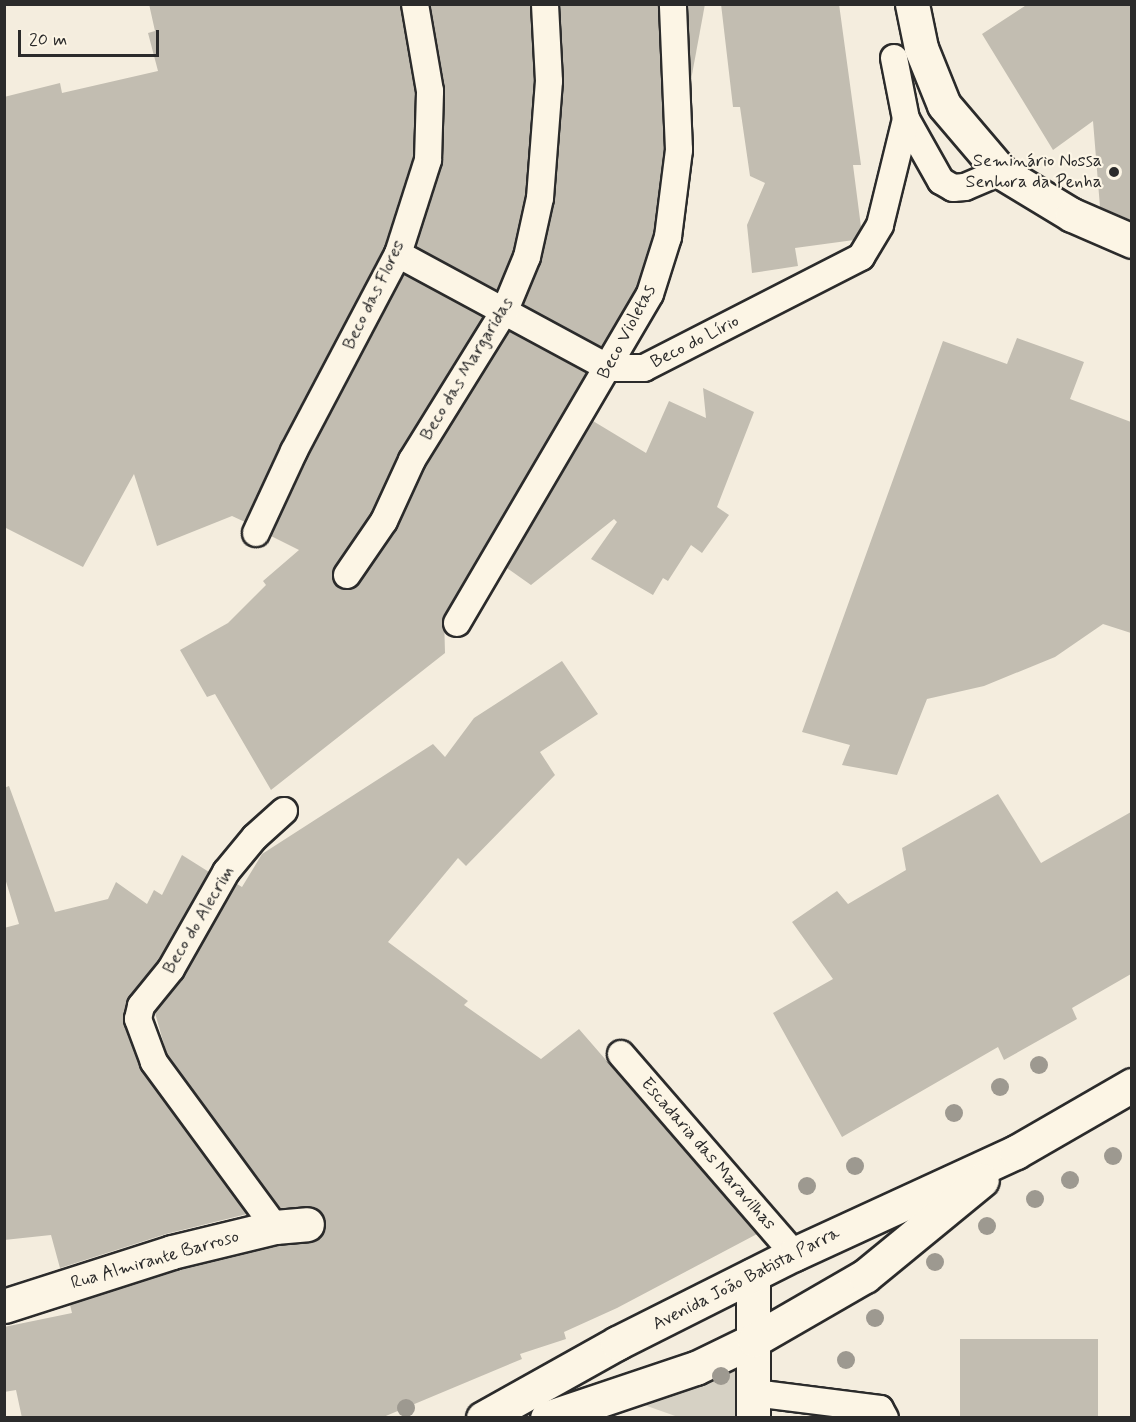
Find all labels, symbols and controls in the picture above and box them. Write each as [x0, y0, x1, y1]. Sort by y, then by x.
scale bar [21, 18, 162, 56]
text: 20 m [29, 28, 67, 52]
place label: Seminário Nossa Senhora da Penha [969, 151, 1102, 194]
marker: Seminário Nossa Senhora da Penha [1107, 165, 1121, 179]
street label: Beco das Flores [339, 238, 409, 352]
street label: Beco Violetas [594, 282, 660, 382]
street label: Beco das Margaridas [417, 296, 517, 442]
street label: Beco do Lírio [647, 311, 743, 373]
street label: Beco do Alecrim [158, 862, 240, 978]
street label: Escadaria das Maravilhas [637, 1074, 779, 1234]
street label: Avenida João Batista Parra [650, 1223, 842, 1335]
street label: Rua Almirante Barroso [67, 1225, 243, 1295]

